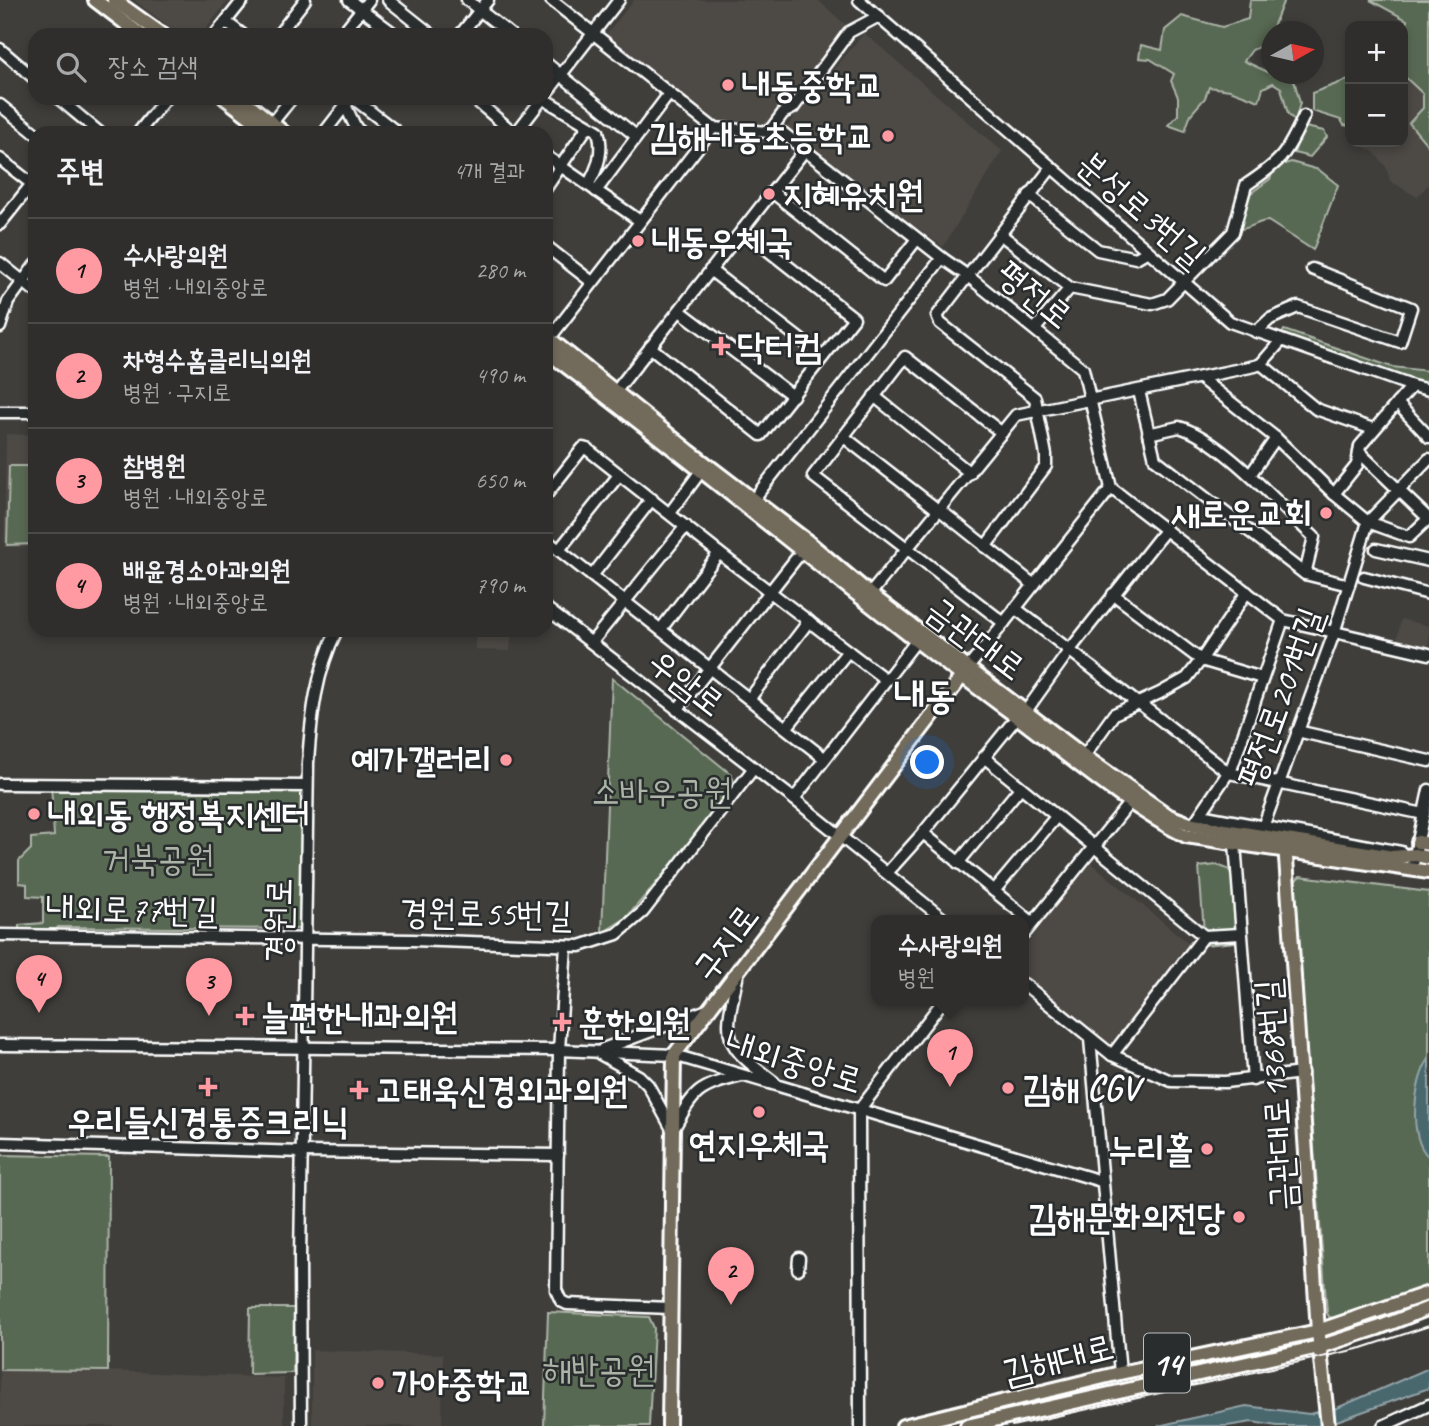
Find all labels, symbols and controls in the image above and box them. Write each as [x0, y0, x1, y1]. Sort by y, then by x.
north arrow [1261, 21, 1324, 84]
map controls [1345, 21, 1408, 147]
button: + [1345, 21, 1408, 84]
search box [28, 28, 553, 105]
icon: search [52, 48, 90, 86]
text: 장소 검색 [108, 50, 198, 83]
place label: 내동중학교 [742, 63, 883, 108]
marker: 내동중학교 [720, 77, 736, 93]
button: − [1345, 84, 1408, 147]
place label: 김해내동초등학교 [649, 114, 874, 159]
marker: 김해내동초등학교 [880, 128, 896, 144]
street label: 분성로3번길 [1068, 141, 1216, 278]
text: 주변 [56, 152, 104, 190]
text: 4개 결과 [454, 157, 525, 186]
place label: 지혜유치원 [783, 172, 924, 217]
marker: 지혜유치원 [761, 186, 777, 202]
place label: 내동우체국 [652, 219, 793, 264]
marker: 내동우체국 [630, 233, 646, 249]
text: 수사랑의원 [123, 239, 228, 272]
street label: 평전로 [988, 250, 1082, 338]
text: 1 [74, 256, 84, 285]
text: 280 m [476, 256, 525, 285]
text: 병원 · 내외중앙로 [123, 273, 268, 302]
place label: 닥터컴 [737, 324, 822, 369]
marker: 닥터컴 [711, 336, 731, 356]
text: 차형수홈클리닉의원 [123, 344, 311, 377]
text: 2 [74, 361, 84, 390]
text: 490 m [476, 361, 525, 390]
text: 병원 · 구지로 [123, 378, 231, 407]
text: 참병원 [123, 449, 186, 482]
text: 3 [74, 466, 84, 495]
text: 650 m [476, 466, 525, 495]
text: 병원 · 내외중앙로 [123, 483, 268, 512]
place label: 새로운교회 [1170, 491, 1312, 536]
marker: 새로운교회 [1318, 505, 1334, 521]
text: 배윤경소아과의원 [123, 554, 290, 587]
text: 4 [74, 571, 84, 600]
text: 790 m [476, 571, 525, 600]
street label: 금관대로 [917, 587, 1034, 690]
text: 병원 · 내외중앙로 [123, 588, 268, 617]
street label: 평전로201번길 [1227, 601, 1334, 793]
street label: 우암로 [640, 639, 734, 726]
district label: 내동 [894, 672, 956, 719]
place label: 예가갤러리 [351, 738, 492, 783]
your location [910, 745, 944, 779]
marker: 예가갤러리 [498, 752, 514, 768]
park label: 소바우공원 [592, 769, 732, 814]
place label: 내외동 행정복지센터 [48, 792, 310, 837]
marker: 내외동 행정복지센터 [26, 806, 42, 822]
park label: 거북공원 [102, 836, 214, 881]
street label: 경원로 [255, 877, 302, 963]
street label: 내외로77번길 [45, 885, 219, 934]
street label: 경원로55번길 [399, 889, 573, 938]
street label: 구지로 [682, 895, 769, 990]
popup [871, 915, 1029, 1006]
text: 수사랑의원 [898, 929, 1002, 962]
pin: 4 [16, 955, 62, 1013]
pin: 3 [186, 958, 232, 1016]
text: 병원 [898, 963, 935, 992]
street label: 금관대로1368번길 [1245, 978, 1306, 1212]
place label: 늘편한내과의원 [261, 994, 458, 1039]
place label: 훈한의원 [578, 1000, 691, 1045]
marker: 늘편한내과의원 [235, 1006, 255, 1026]
marker: 훈한의원 [552, 1012, 572, 1032]
street label: 내외중앙로 [720, 1019, 868, 1104]
pin: 1 [927, 1029, 973, 1087]
place label: 김해 CGV [1022, 1066, 1145, 1111]
place label: 고태욱신경외과의원 [375, 1068, 628, 1113]
marker: 우리들신경통증크리닉 [198, 1077, 218, 1097]
marker: 고태욱신경외과의원 [349, 1080, 369, 1100]
marker: 김해 CGV [1000, 1080, 1016, 1096]
place label: 우리들신경통증크리닉 [67, 1099, 349, 1144]
marker: 연지우체국 [751, 1104, 767, 1120]
place label: 연지우체국 [689, 1122, 829, 1167]
place label: 누리홀 [1109, 1127, 1193, 1172]
marker: 누리홀 [1199, 1141, 1215, 1157]
place label: 김해문화의전당 [1028, 1195, 1225, 1240]
marker: 김해문화의전당 [1231, 1209, 1247, 1225]
pin: 2 [708, 1247, 754, 1305]
street label: 김해대로 [998, 1324, 1118, 1395]
road number: 14 [1144, 1334, 1190, 1392]
park label: 해반공원 [543, 1347, 655, 1392]
place label: 가야중학교 [392, 1361, 533, 1406]
marker: 가야중학교 [370, 1375, 386, 1391]

